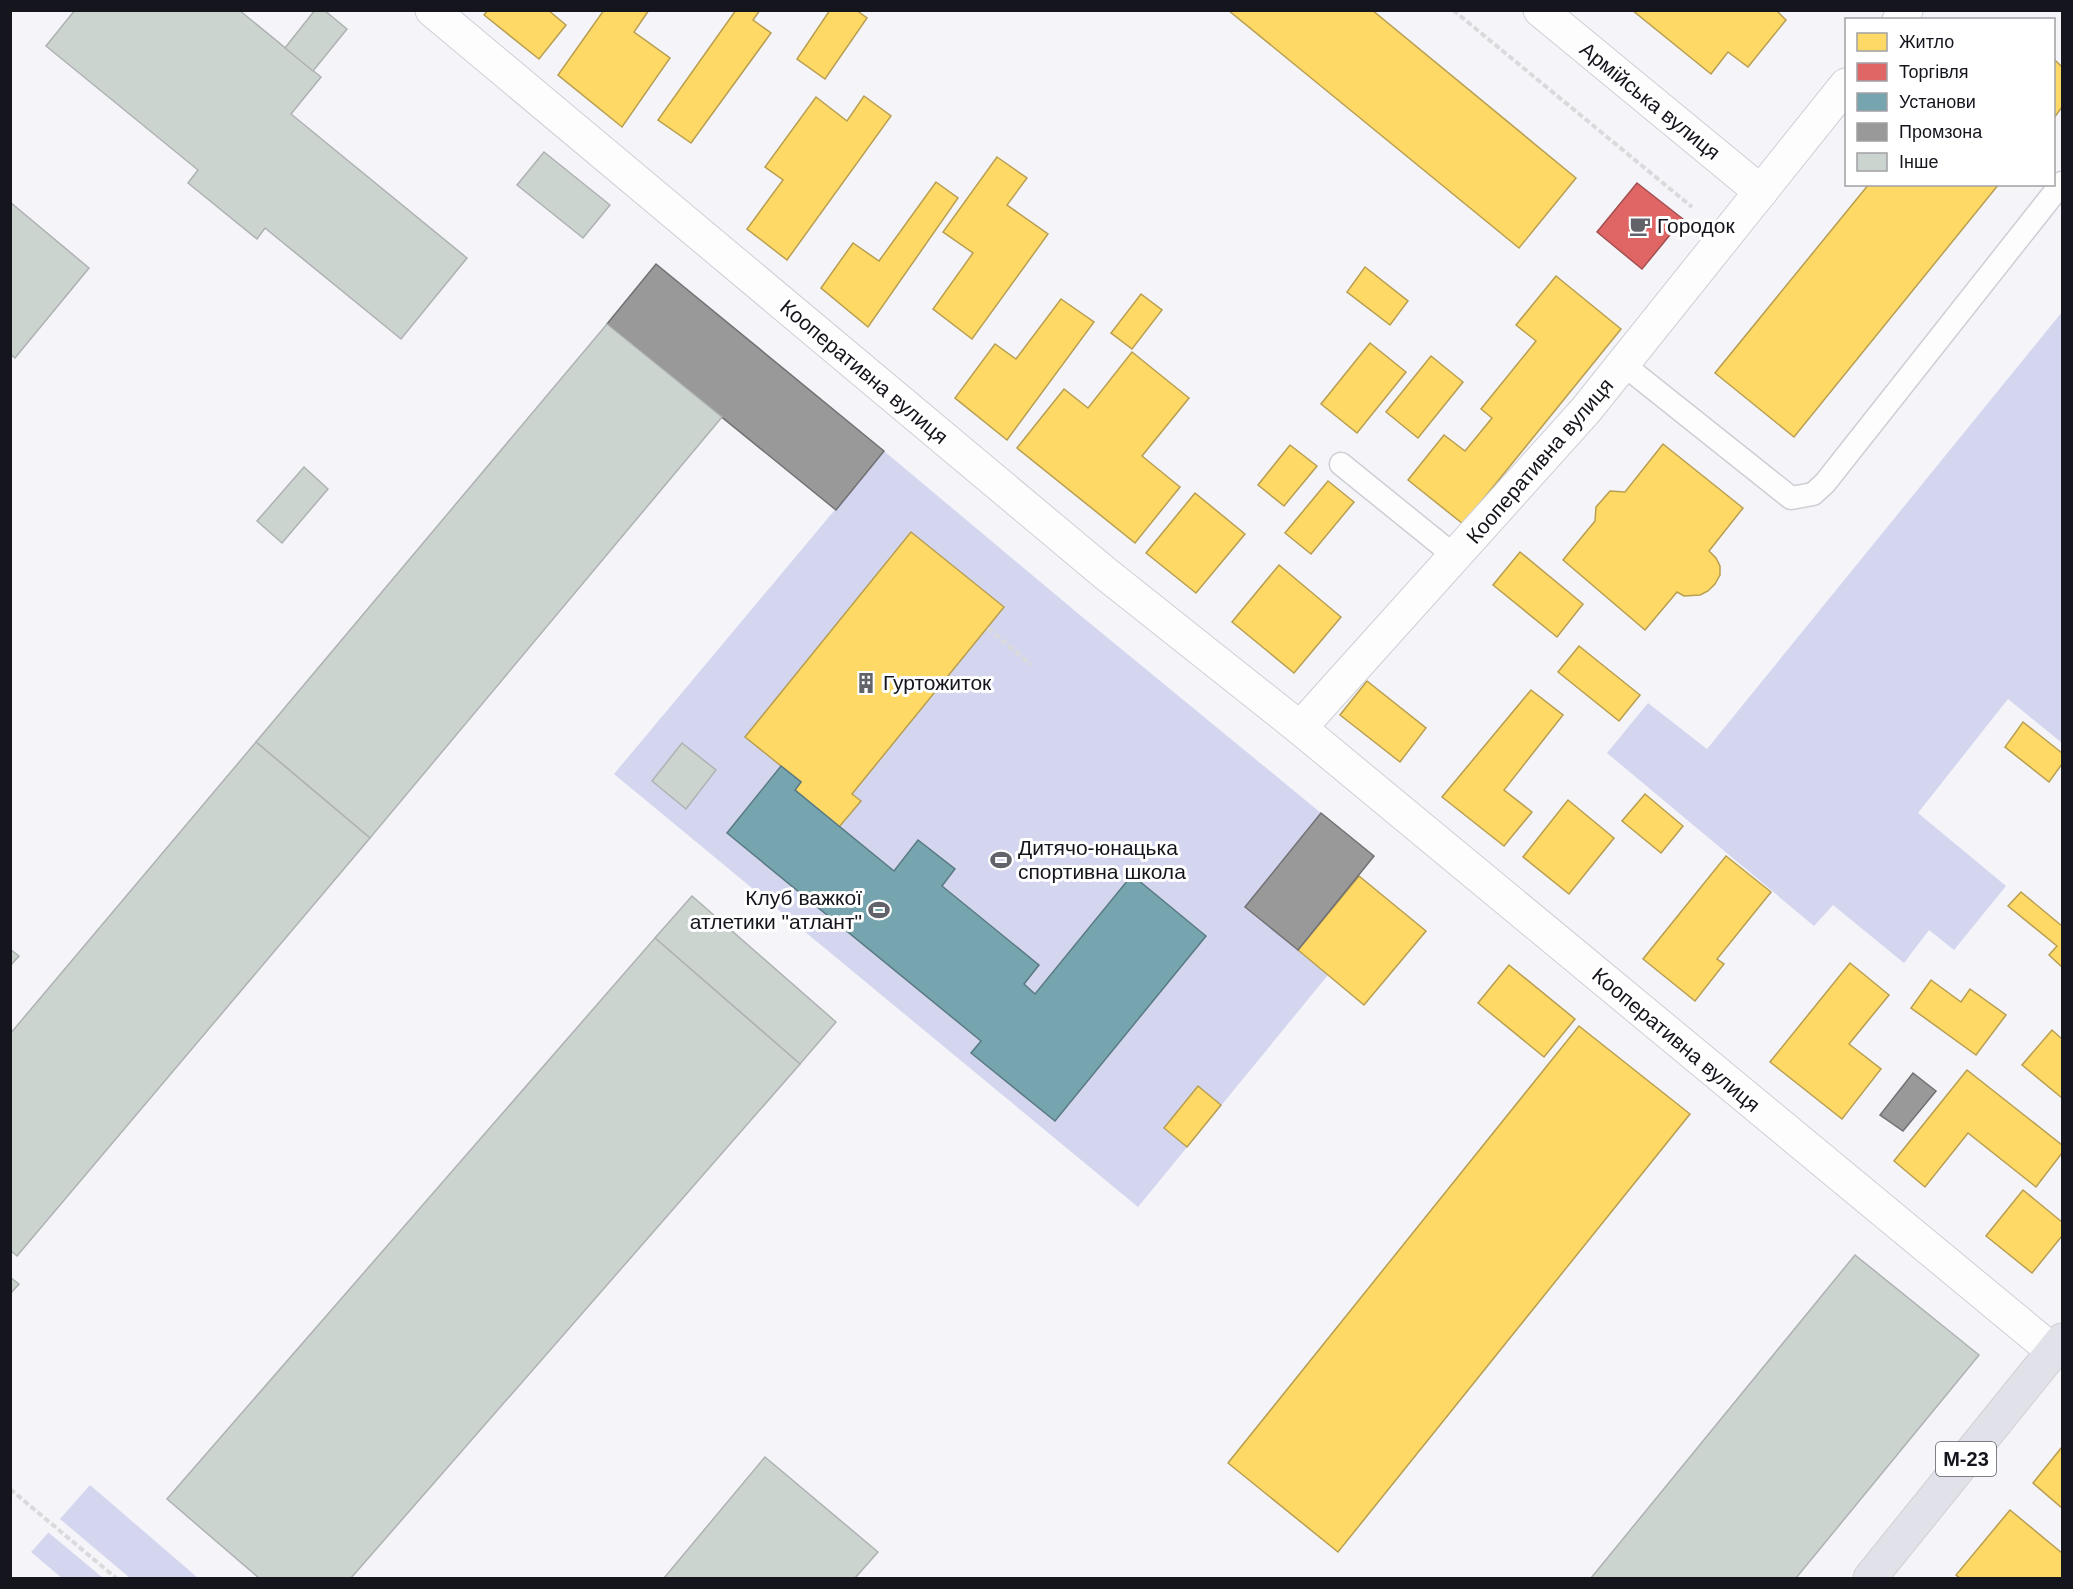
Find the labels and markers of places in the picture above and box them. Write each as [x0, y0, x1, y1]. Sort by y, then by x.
cafe icon: Городок [1628, 214, 1652, 238]
place label: Городок [1657, 214, 1735, 237]
building icon: Гуртожиток [854, 671, 878, 695]
place label: Гуртожиток [883, 671, 992, 694]
place label: Дитячо-юнацька спортивна школа [1018, 836, 1186, 883]
sports icon: Дитячо-юнацька спортивна школа [989, 848, 1013, 872]
place label: Клуб важкої атлетики "атлант" [690, 886, 862, 933]
sports icon: Клуб важкої атлетики "атлант" [867, 898, 891, 922]

